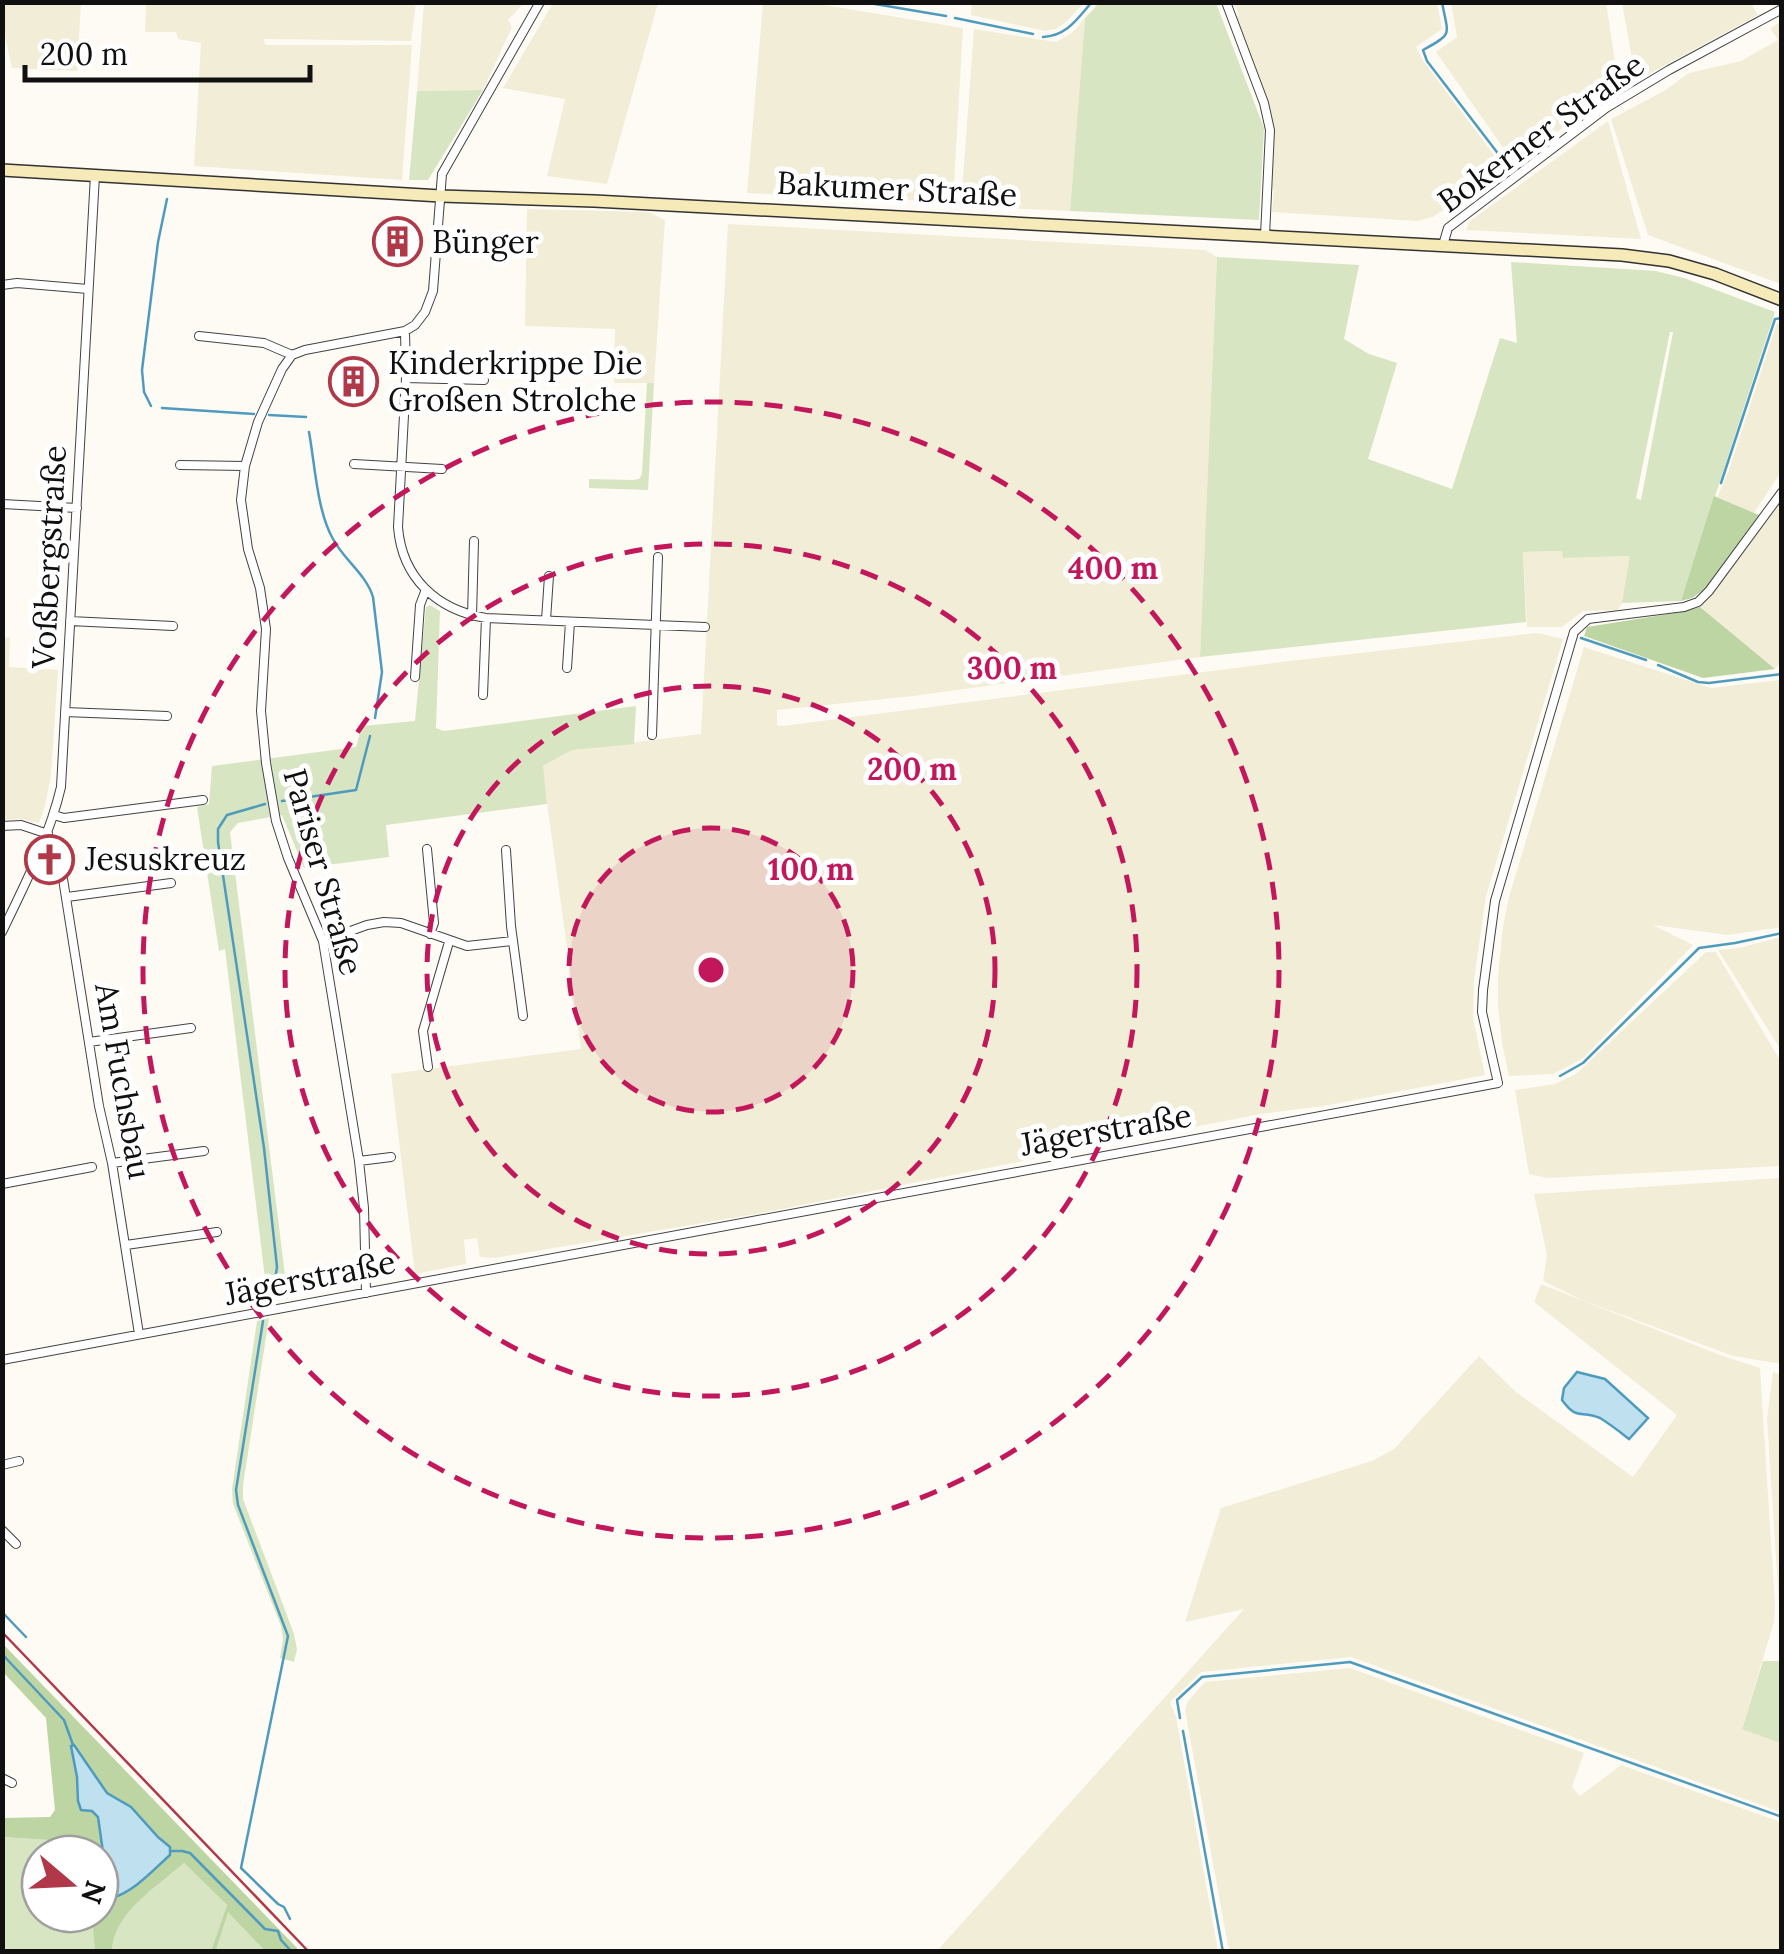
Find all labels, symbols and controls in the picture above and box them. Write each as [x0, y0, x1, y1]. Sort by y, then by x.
scale bar [25, 20, 310, 82]
text: 200 m [40, 35, 128, 73]
street label: Bokerner Straße [1429, 44, 1652, 221]
street label: Bakumer Straße [776, 162, 1018, 215]
building icon: Bünger [371, 216, 423, 268]
place label: Bünger [432, 221, 539, 262]
place label: Kinderkrippe Die Großen Strolche [388, 342, 643, 420]
building icon: Kinderkrippe Die Großen Strolche [327, 355, 379, 407]
street label: Voßbergstraße [22, 444, 75, 671]
text: 400 m [1068, 549, 1158, 587]
text: 300 m [967, 649, 1058, 687]
text: 200 m [867, 750, 957, 788]
street label: Pariser Straße [274, 764, 372, 980]
church icon: Jesuskreuz [24, 833, 76, 885]
place label: Jesuskreuz [84, 838, 246, 879]
text: 100 m [768, 850, 854, 888]
centre of rings [693, 952, 729, 988]
street label: Am Fuchsbau [86, 979, 161, 1182]
street label: Jägerstraße [1016, 1094, 1195, 1165]
street label: Jägerstraße [220, 1241, 399, 1314]
north arrow [20, 1834, 120, 1934]
text: N [73, 1876, 114, 1908]

